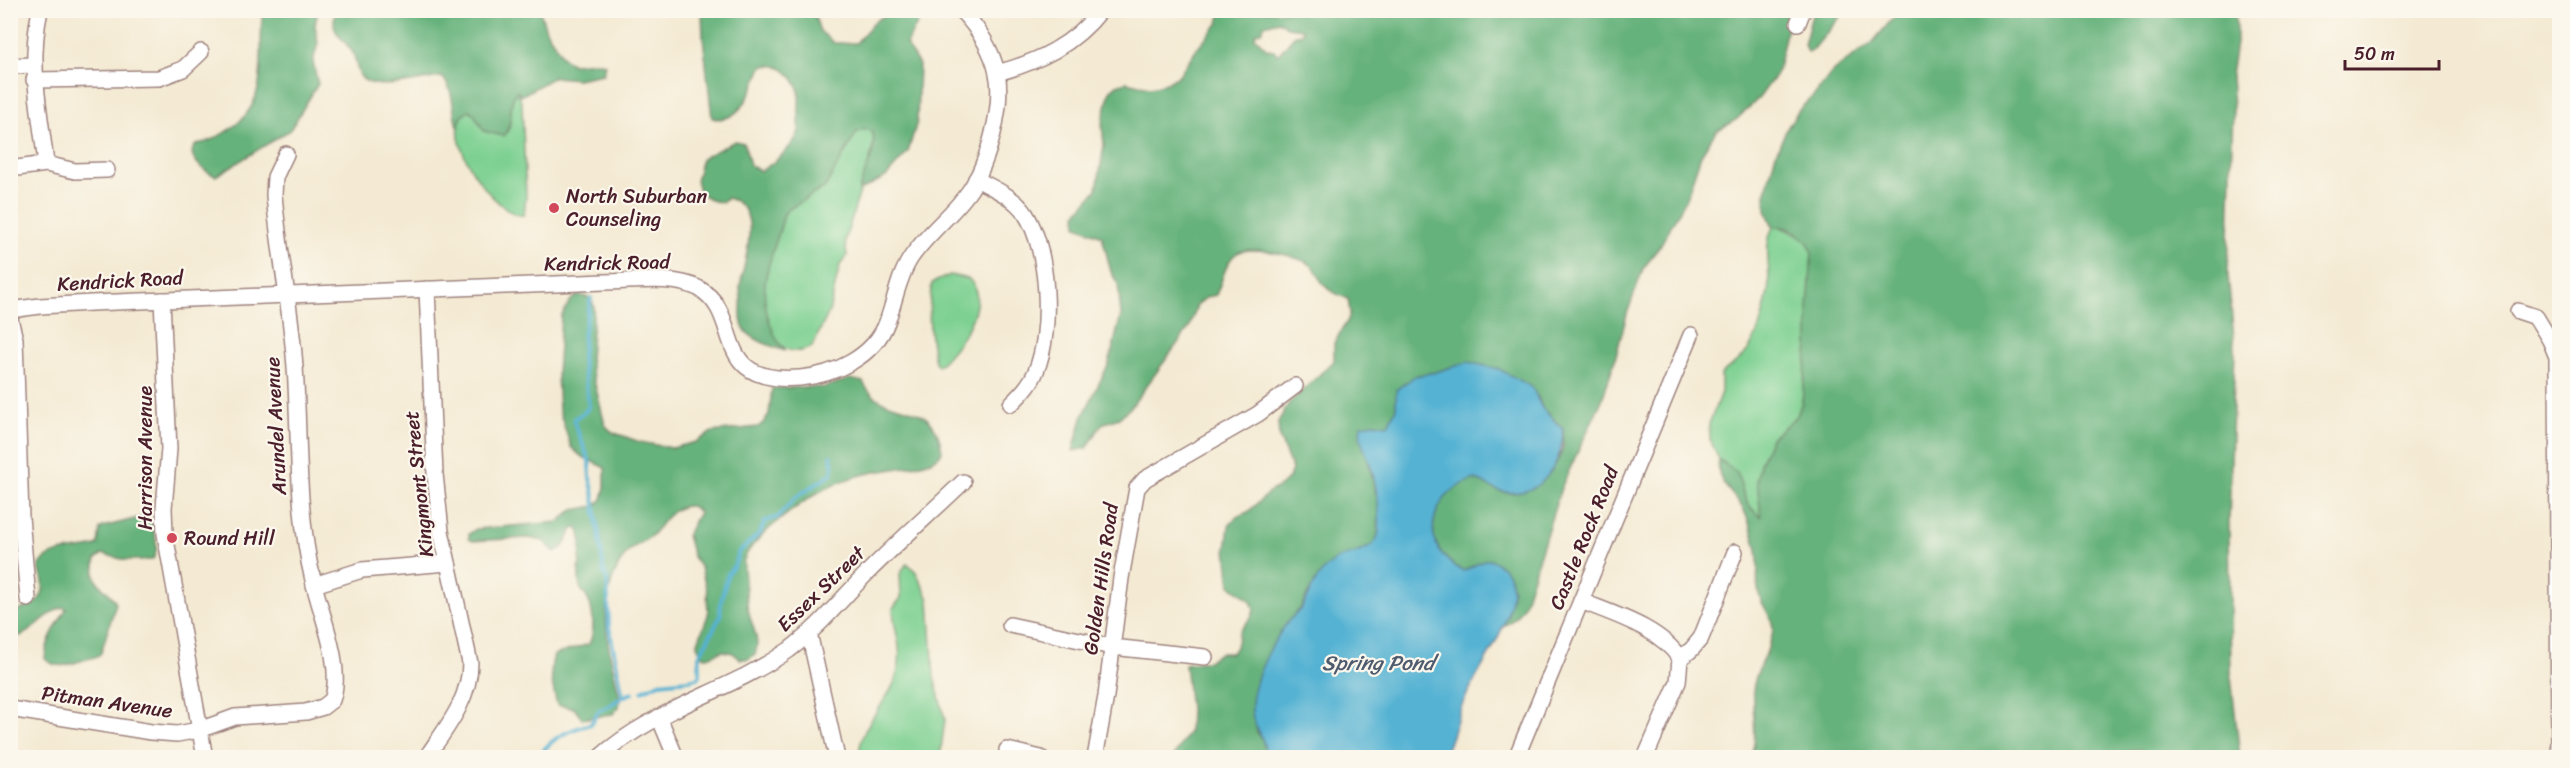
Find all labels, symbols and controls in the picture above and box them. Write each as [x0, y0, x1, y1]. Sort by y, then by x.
scale bar [2345, 33, 2440, 71]
text: 50 m [2354, 38, 2395, 70]
place label: North Suburban Counseling [566, 179, 708, 237]
marker: North Suburban Counseling [547, 201, 561, 215]
street label: Kendrick Road [544, 244, 672, 282]
street label: Kendrick Road [56, 260, 185, 302]
street label: Arundel Avenue [255, 356, 297, 497]
street label: Harrison Avenue [128, 386, 163, 530]
street label: Kingmont Street [394, 409, 444, 559]
street label: Castle Rock Road [1539, 459, 1629, 615]
street label: Golden Hills Road [1073, 500, 1129, 657]
place label: Round Hill [184, 521, 276, 556]
marker: Round Hill [165, 531, 179, 545]
street label: Essex Street [768, 537, 874, 641]
water label: Spring Pond [1322, 644, 1440, 682]
street label: Pitman Avenue [39, 676, 175, 728]

